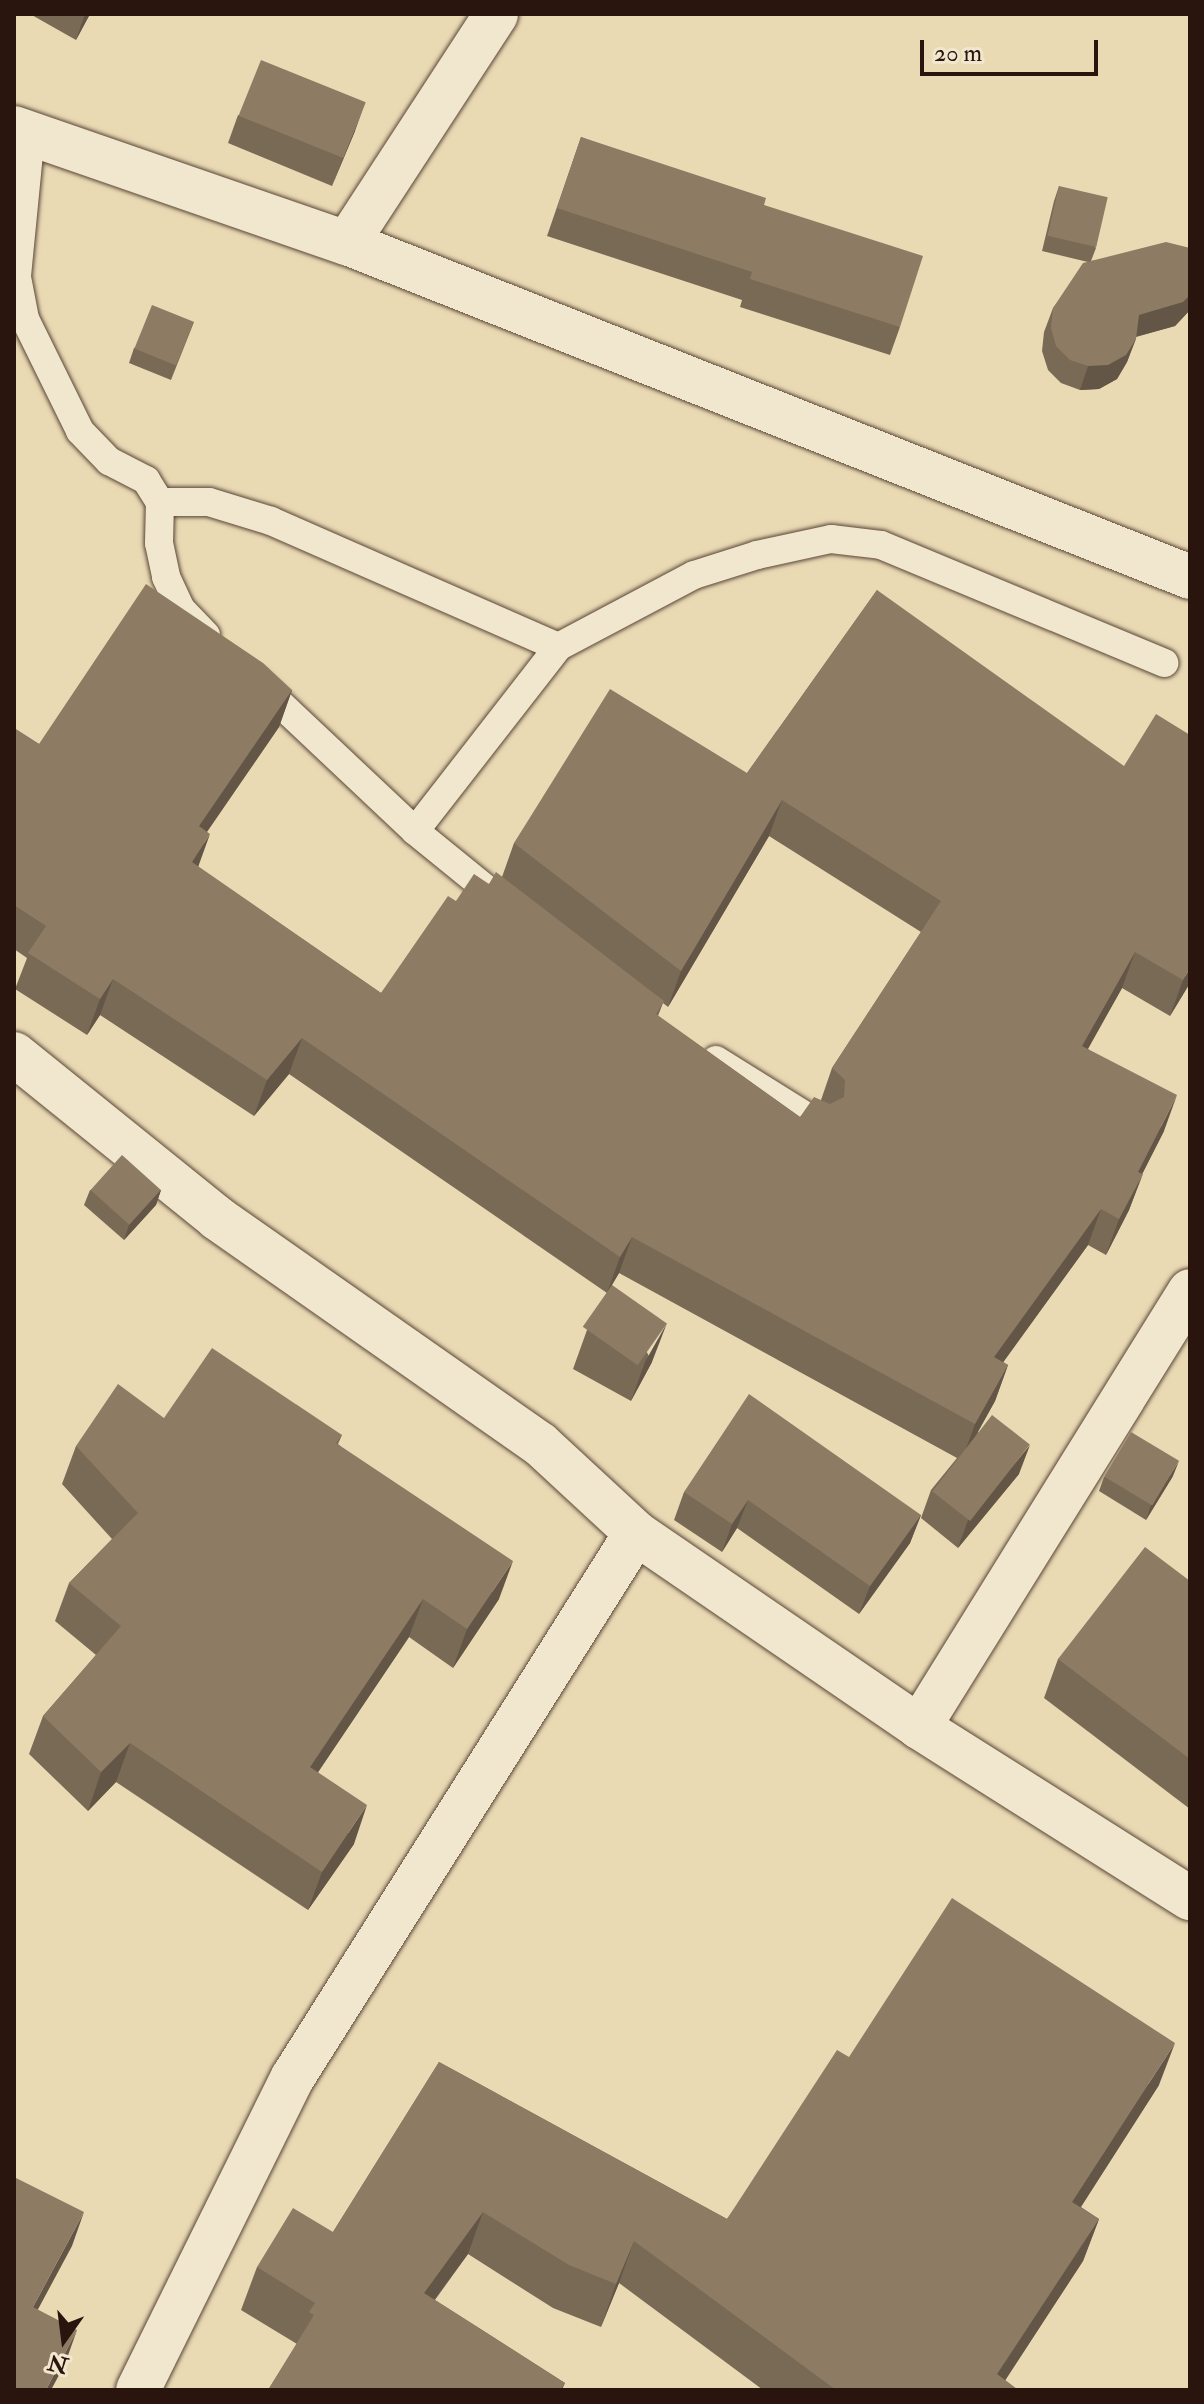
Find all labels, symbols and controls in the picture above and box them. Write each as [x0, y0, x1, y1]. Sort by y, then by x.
scale bar [924, 24, 1102, 74]
text: 20 m [934, 38, 982, 69]
north arrow [24, 2300, 104, 2380]
text: N [45, 2347, 71, 2379]

